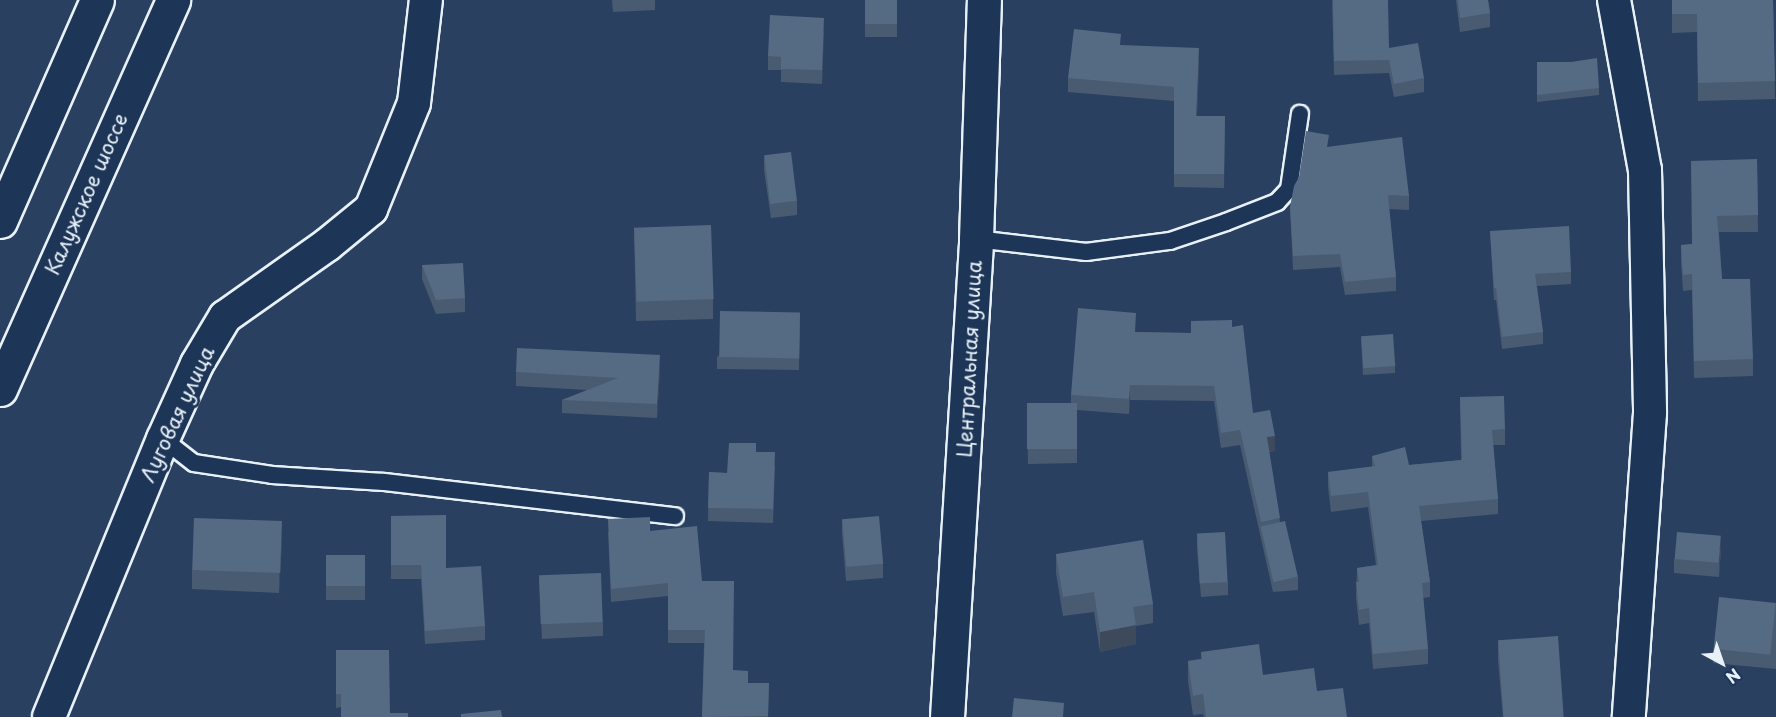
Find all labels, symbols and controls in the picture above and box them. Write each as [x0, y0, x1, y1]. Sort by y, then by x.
street label: Калужское шоссе [40, 109, 132, 279]
street label: Центральная улица [952, 260, 986, 458]
street label: Луговая улица [135, 342, 219, 486]
north arrow [1692, 633, 1752, 693]
text: N [1721, 664, 1746, 690]

